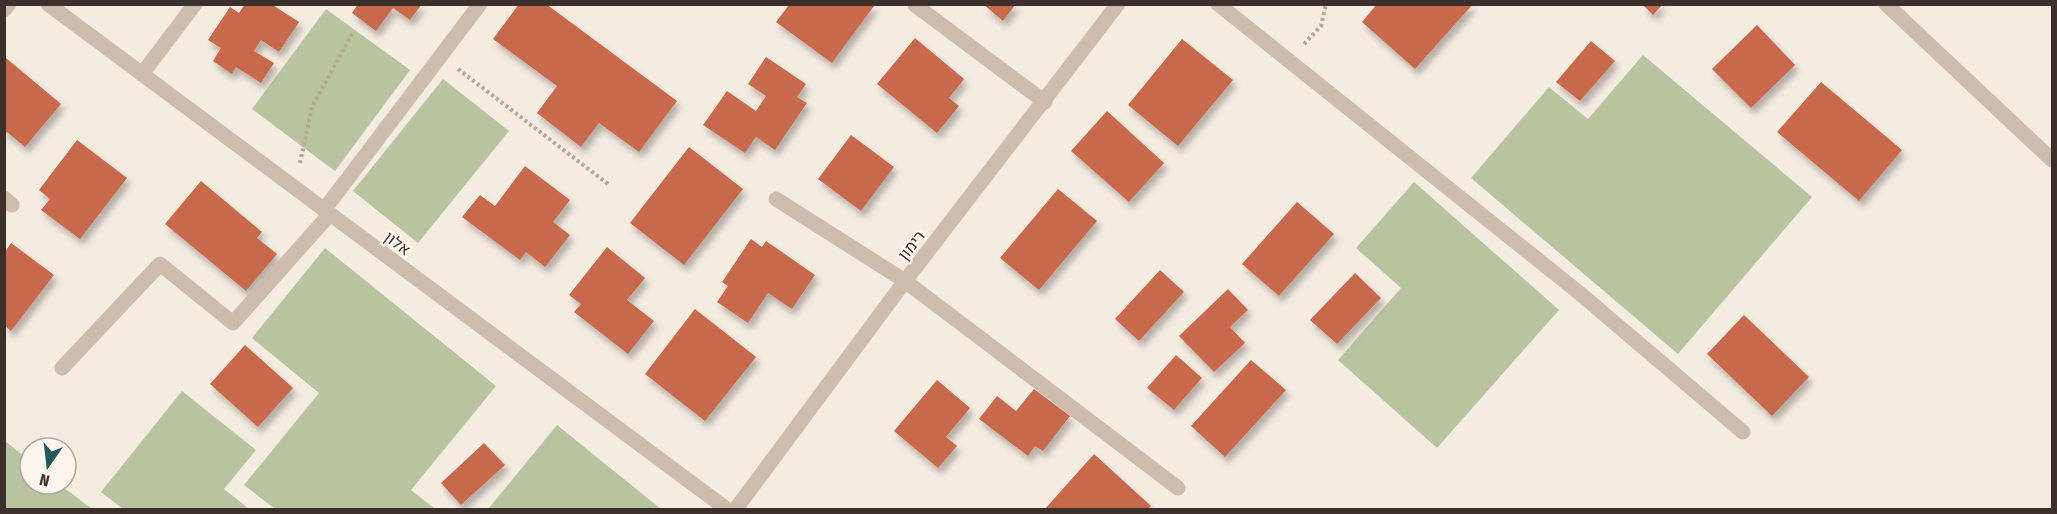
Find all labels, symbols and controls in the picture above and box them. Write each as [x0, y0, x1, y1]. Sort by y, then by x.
street label: אלון [381, 227, 415, 259]
street label: רימון [894, 227, 929, 264]
north arrow [18, 436, 78, 496]
text: N [38, 470, 51, 490]

